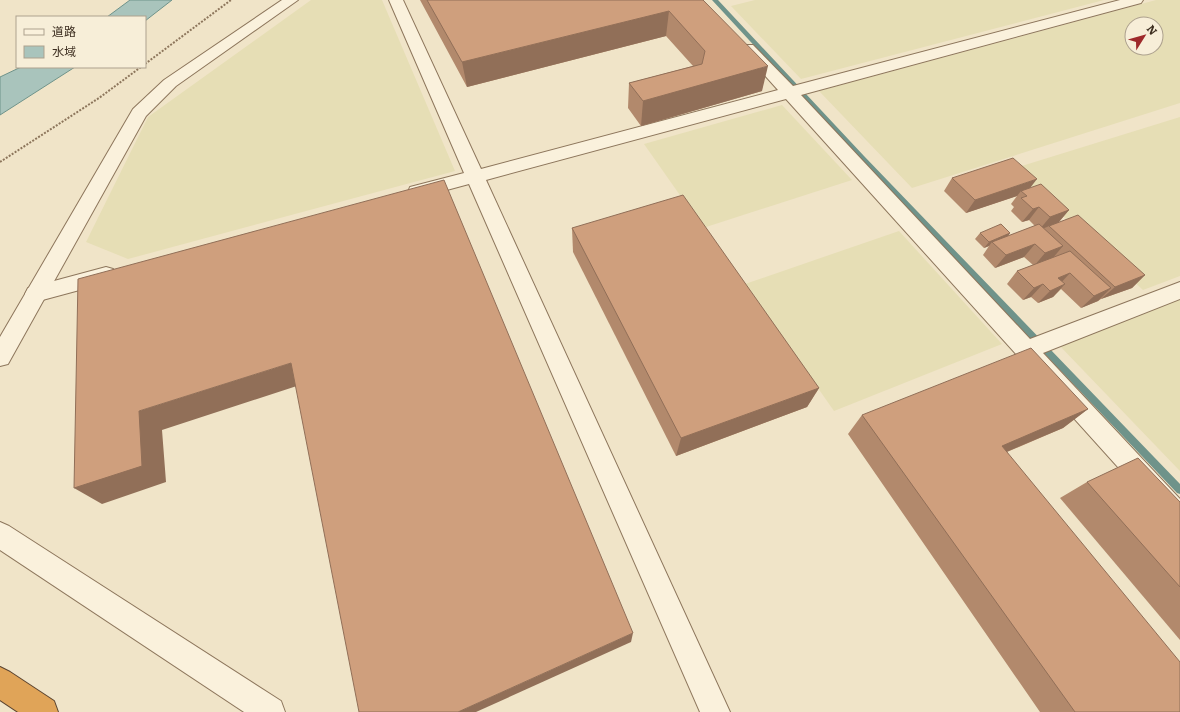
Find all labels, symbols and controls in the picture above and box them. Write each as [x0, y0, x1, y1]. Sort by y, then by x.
legend [16, 16, 146, 68]
north arrow [1124, 16, 1164, 56]
text: N [1144, 21, 1162, 38]
text: 道路 [52, 22, 76, 40]
text: 水域 [52, 42, 76, 60]

